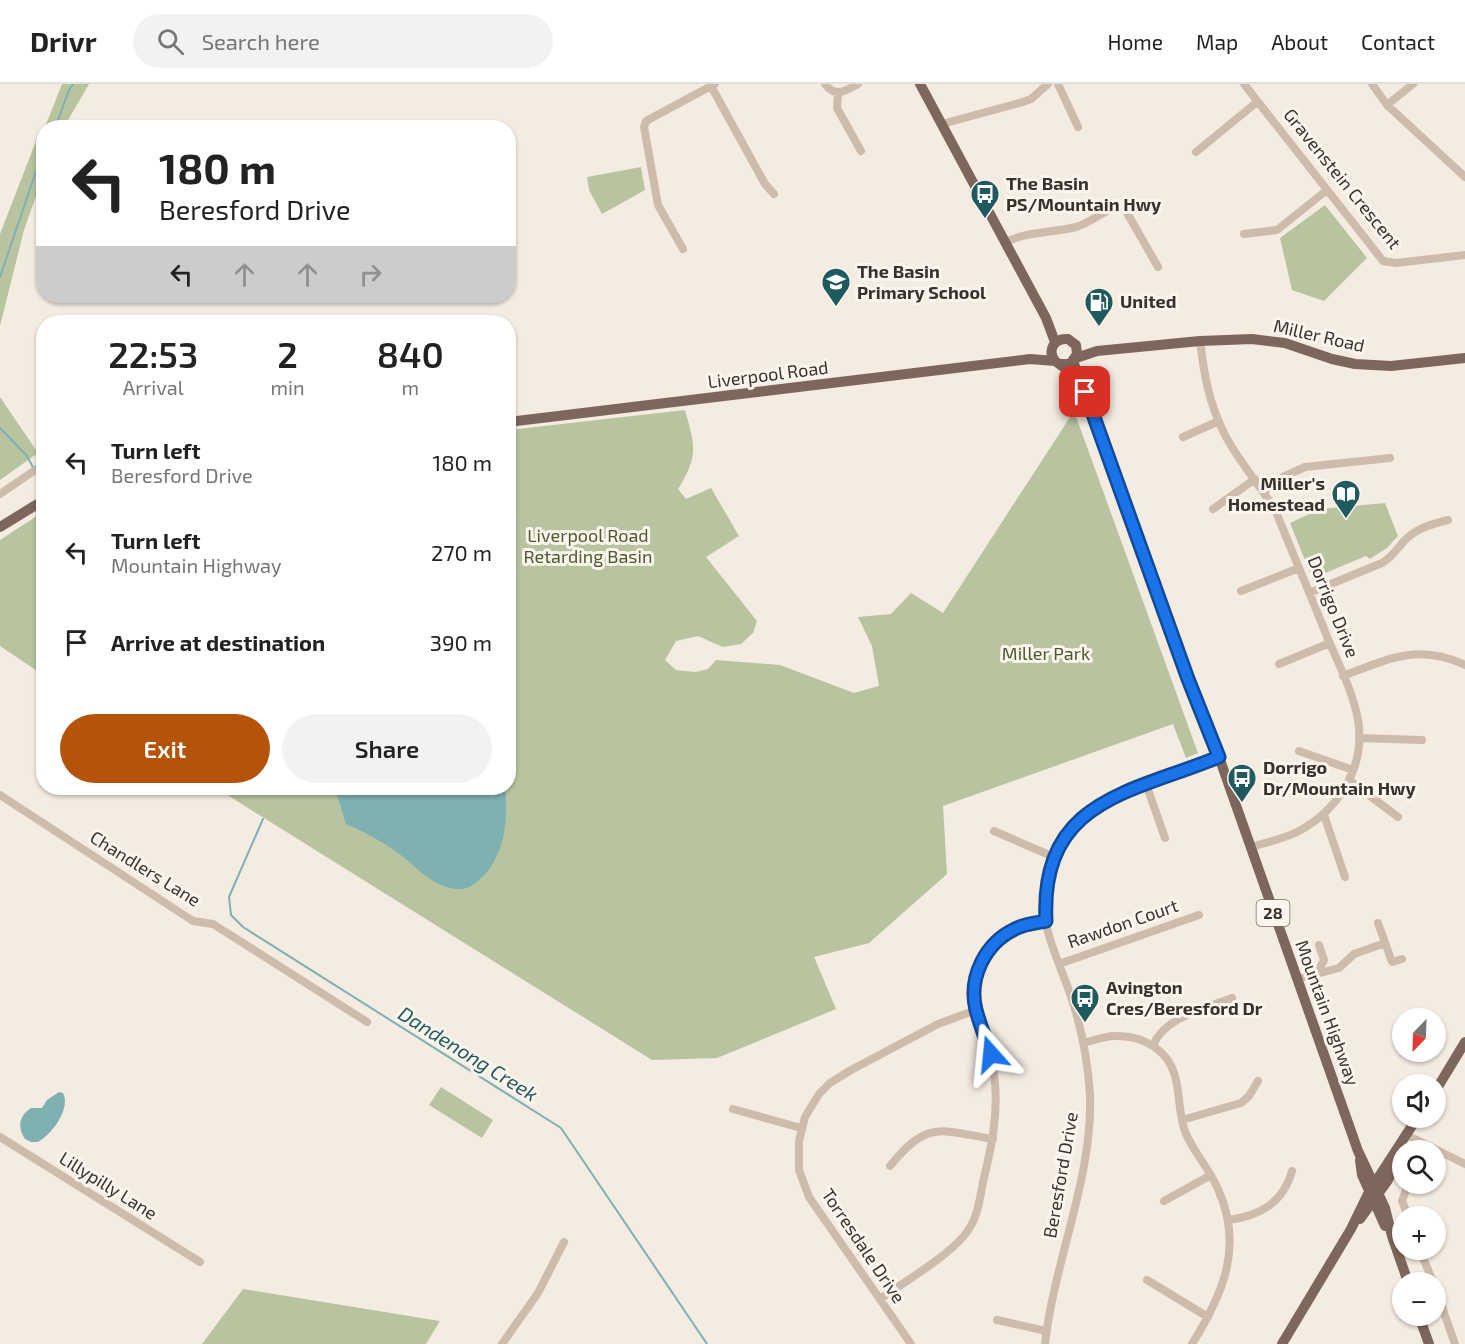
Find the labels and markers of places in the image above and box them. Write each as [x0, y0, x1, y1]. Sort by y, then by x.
place label: The Basin PS/Mountain Hwy [1006, 172, 1162, 215]
bus stop icon: The Basin PS/Mountain Hwy [969, 178, 1001, 220]
place label: The Basin Primary School [857, 260, 986, 303]
school or university icon: The Basin Primary School [820, 266, 852, 308]
fuel station icon: United [1083, 286, 1115, 328]
place label: United [1120, 290, 1176, 312]
pin [1059, 366, 1110, 417]
place label: Miller's Homestead [1228, 472, 1325, 515]
library icon: Miller's Homestead [1330, 478, 1362, 520]
place label: Dorrigo Dr/Mountain Hwy [1263, 756, 1416, 799]
bus stop icon: Dorrigo Dr/Mountain Hwy [1226, 762, 1258, 804]
place label: Avington Cres/Beresford Dr [1106, 976, 1263, 1019]
bus stop icon: Avington Cres/Beresford Dr [1069, 982, 1101, 1024]

